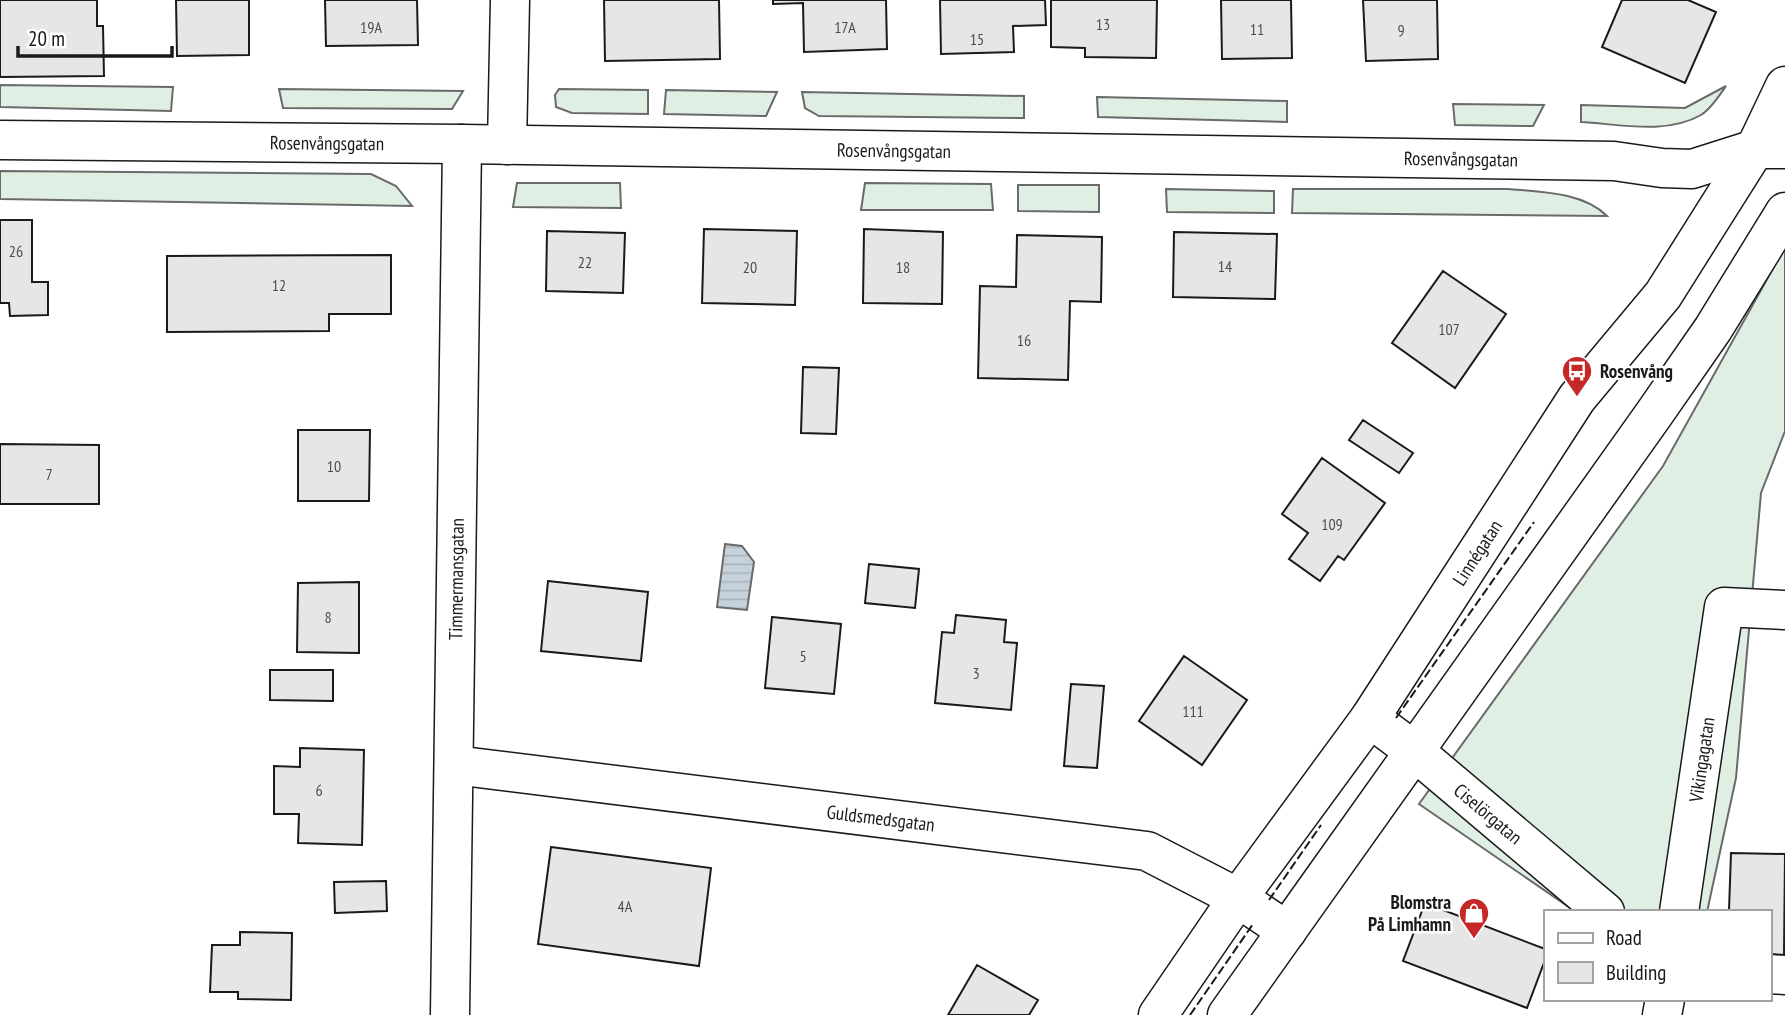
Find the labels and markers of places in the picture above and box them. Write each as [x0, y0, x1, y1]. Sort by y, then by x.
bus stop icon: Rosenvång [1560, 354, 1594, 398]
place label: Rosenvång [1600, 359, 1673, 383]
place label: Blomstra På Limhamn [1368, 890, 1451, 936]
shop icon: Blomstra På Limhamn [1457, 896, 1491, 940]

